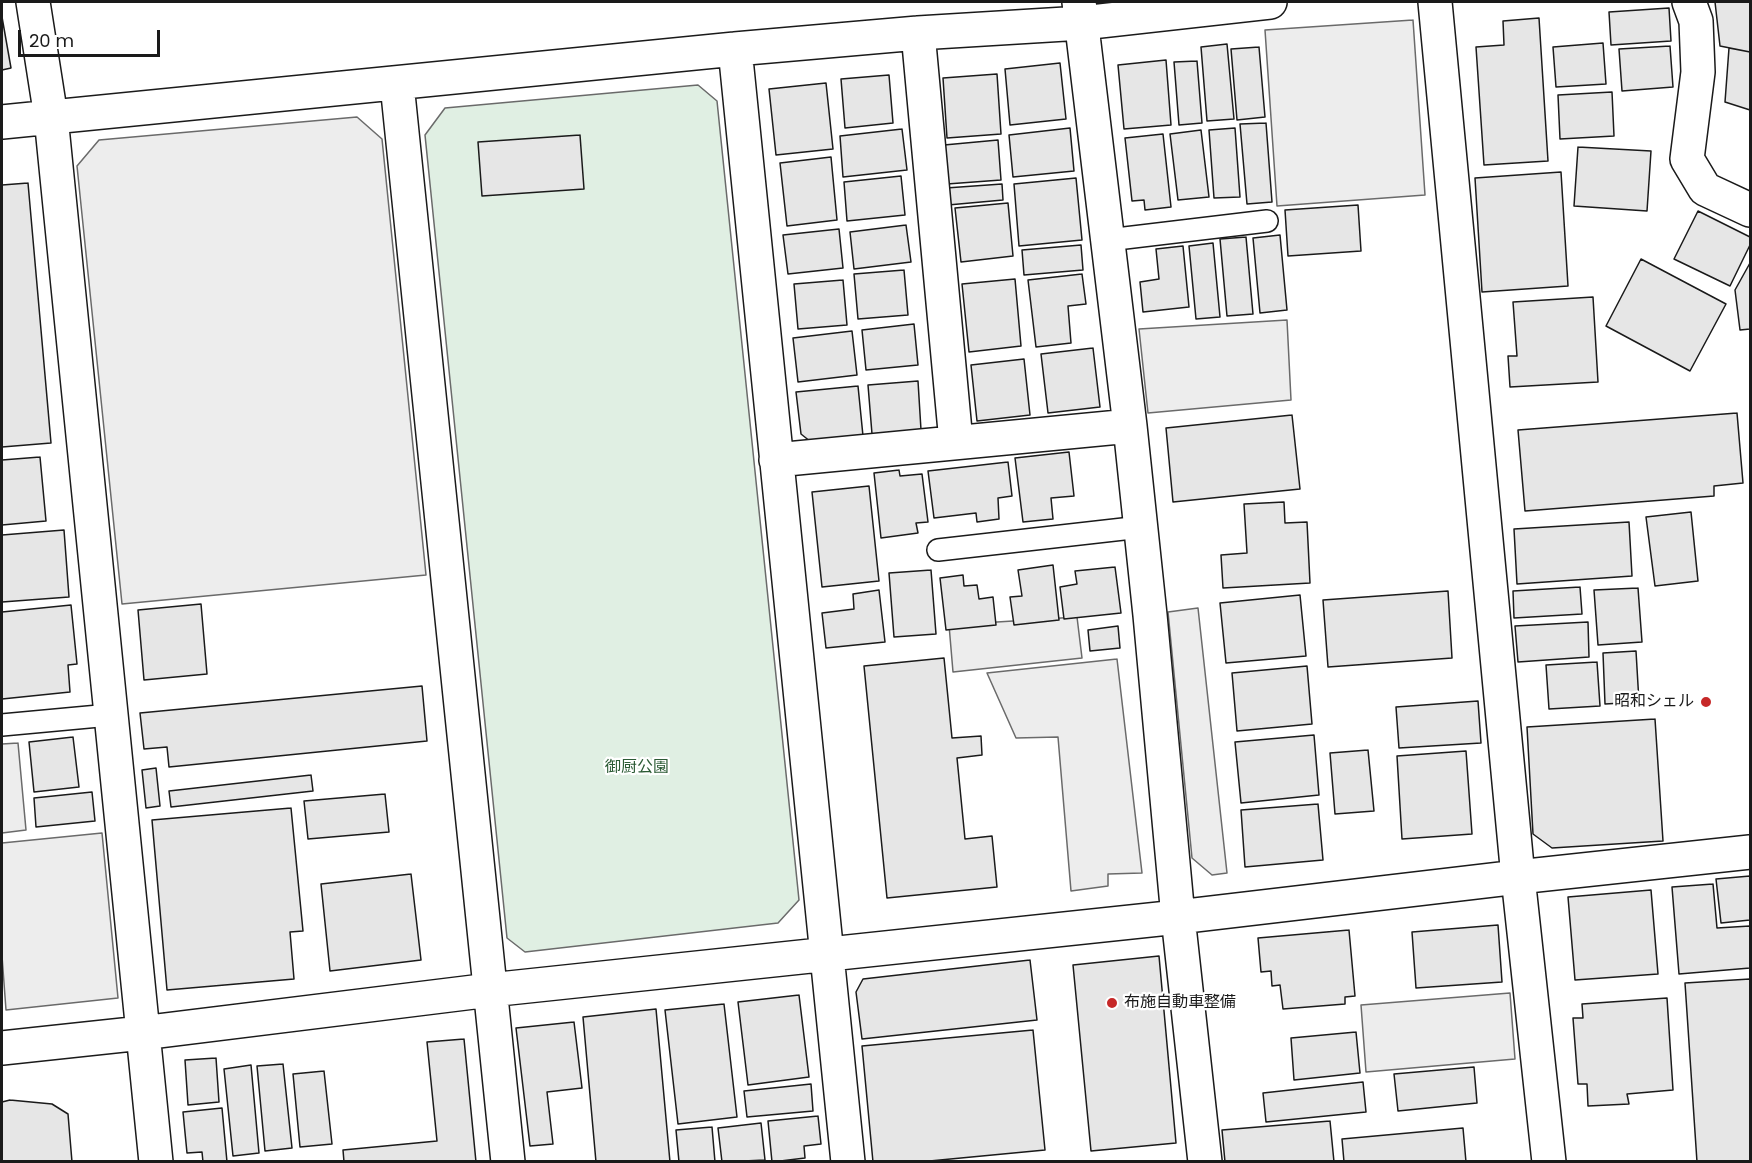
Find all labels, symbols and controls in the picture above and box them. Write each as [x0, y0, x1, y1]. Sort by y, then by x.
scale bar [21, 18, 164, 56]
text: 20 m [29, 28, 74, 53]
place label: 昭和シェル [1614, 692, 1694, 712]
marker: 昭和シェル [1699, 695, 1713, 709]
park label: 御厨公園 [605, 758, 669, 778]
place label: 布施自動車整備 [1124, 993, 1236, 1013]
marker: 布施自動車整備 [1105, 996, 1119, 1010]

